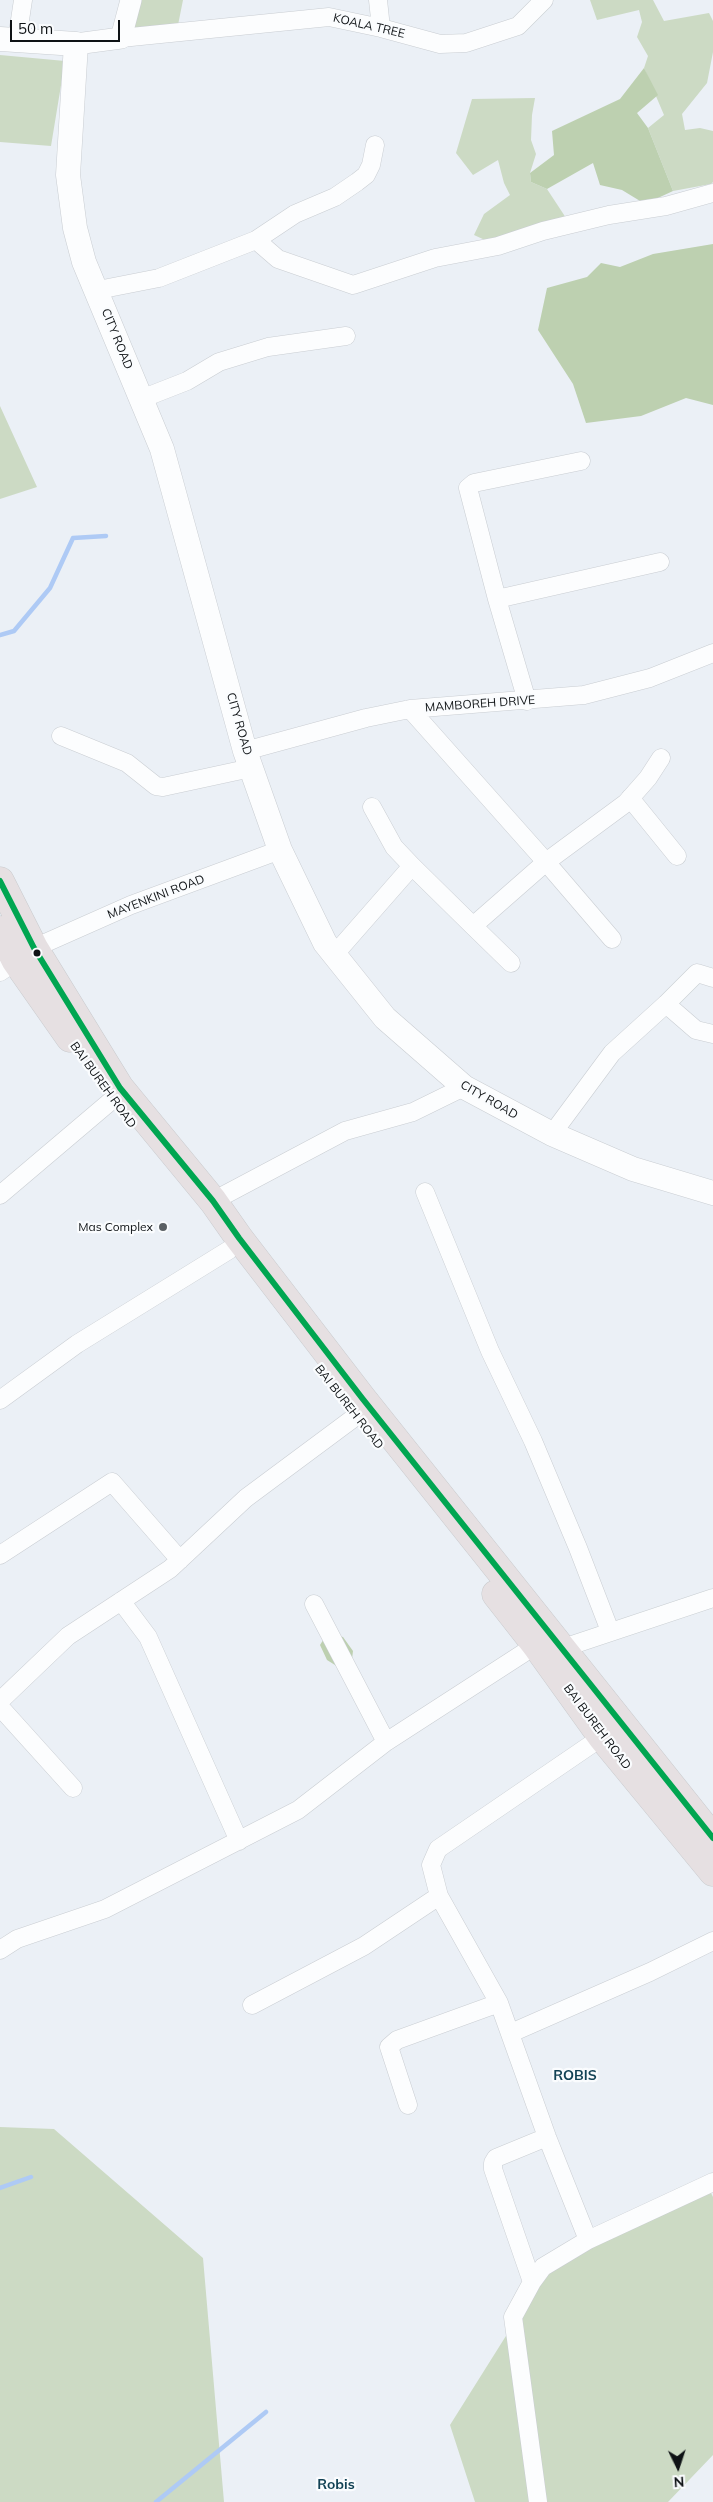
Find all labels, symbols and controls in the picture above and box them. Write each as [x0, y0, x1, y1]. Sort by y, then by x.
scale bar [12, 10, 122, 42]
street label: KOALA TREE [332, 11, 406, 41]
text: 50 m [18, 19, 53, 38]
street label: CITY ROAD [98, 307, 136, 371]
street label: CITY ROAD [223, 691, 255, 757]
street label: MAMBOREH DRIVE [424, 693, 536, 715]
street label: MAYENKINI ROAD [105, 872, 207, 922]
unlabelled marker [32, 948, 42, 958]
street label: BAI BUREH ROAD [67, 1039, 139, 1131]
street label: CITY ROAD [458, 1078, 520, 1122]
place label: Mas Complex [78, 1220, 153, 1234]
marker: Mas Complex [157, 1221, 169, 1233]
street label: BAI BUREH ROAD [312, 1362, 386, 1452]
street label: BAI BUREH ROAD [560, 1682, 634, 1772]
district label: ROBIS [553, 2068, 597, 2084]
north arrow [653, 2442, 703, 2492]
text: N [673, 2473, 685, 2491]
district label: Robis [317, 2477, 355, 2493]

